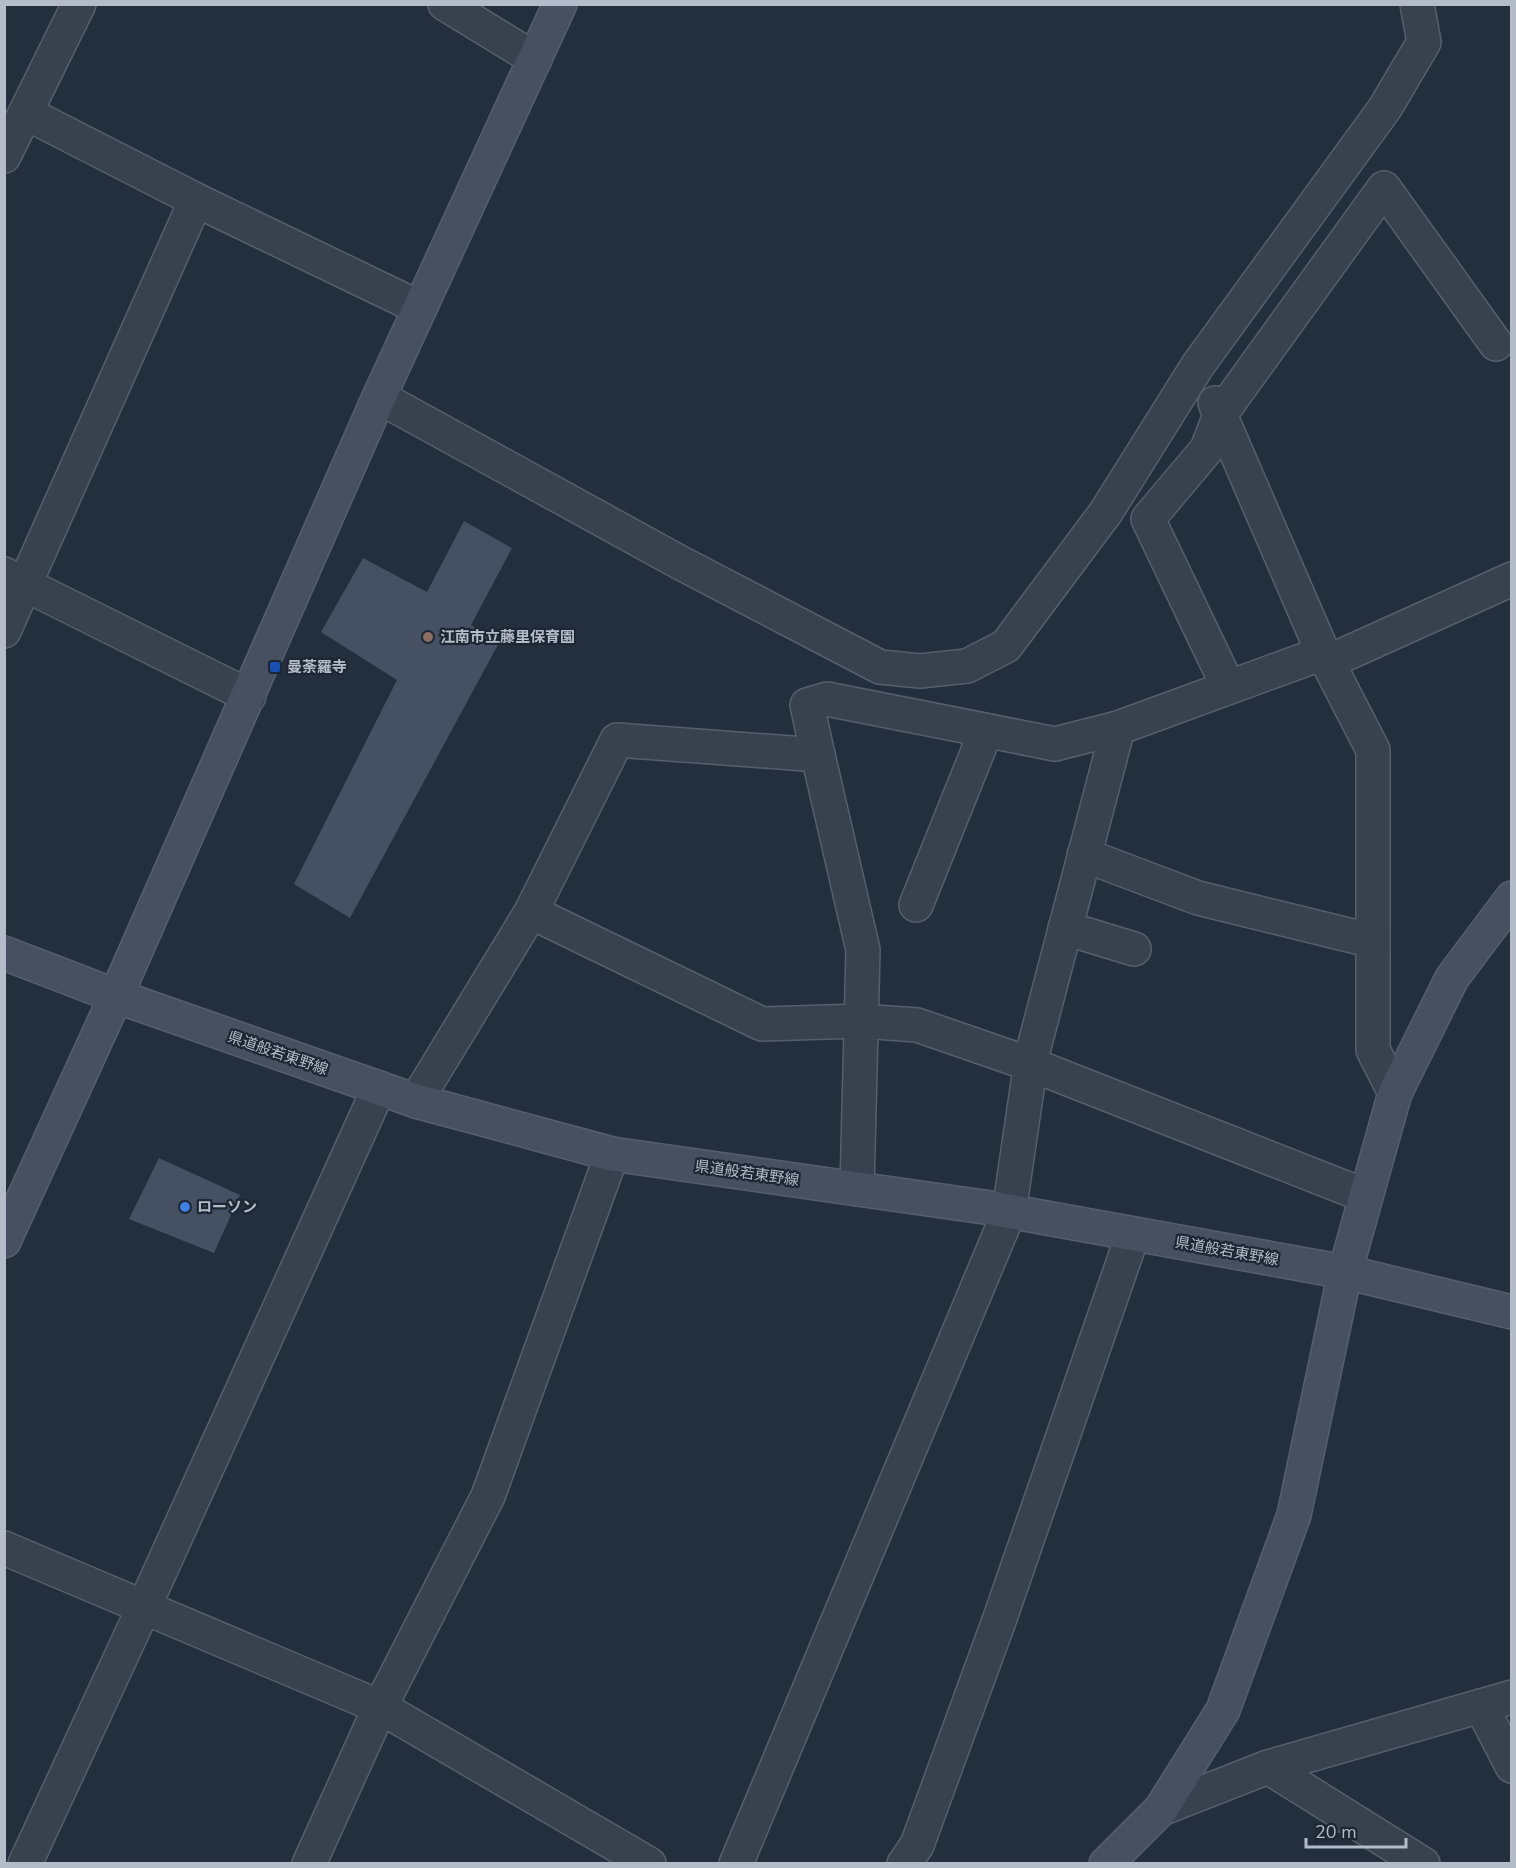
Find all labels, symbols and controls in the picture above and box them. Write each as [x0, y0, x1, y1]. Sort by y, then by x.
place label: 江南市立藤里保育園 [440, 627, 575, 647]
marker: 江南市立藤里保育園 [421, 630, 435, 644]
place label: 曼荼羅寺 [287, 657, 347, 677]
marker: 曼荼羅寺 [268, 660, 282, 674]
street label: 県道般若東野線 [225, 1026, 331, 1080]
street label: 県道般若東野線 [694, 1156, 800, 1190]
place label: ローソン [197, 1197, 257, 1217]
marker: ローソン [178, 1200, 192, 1214]
street label: 県道般若東野線 [1174, 1232, 1280, 1270]
scale bar [1306, 1811, 1406, 1849]
text: 20 m [1315, 1820, 1357, 1844]

